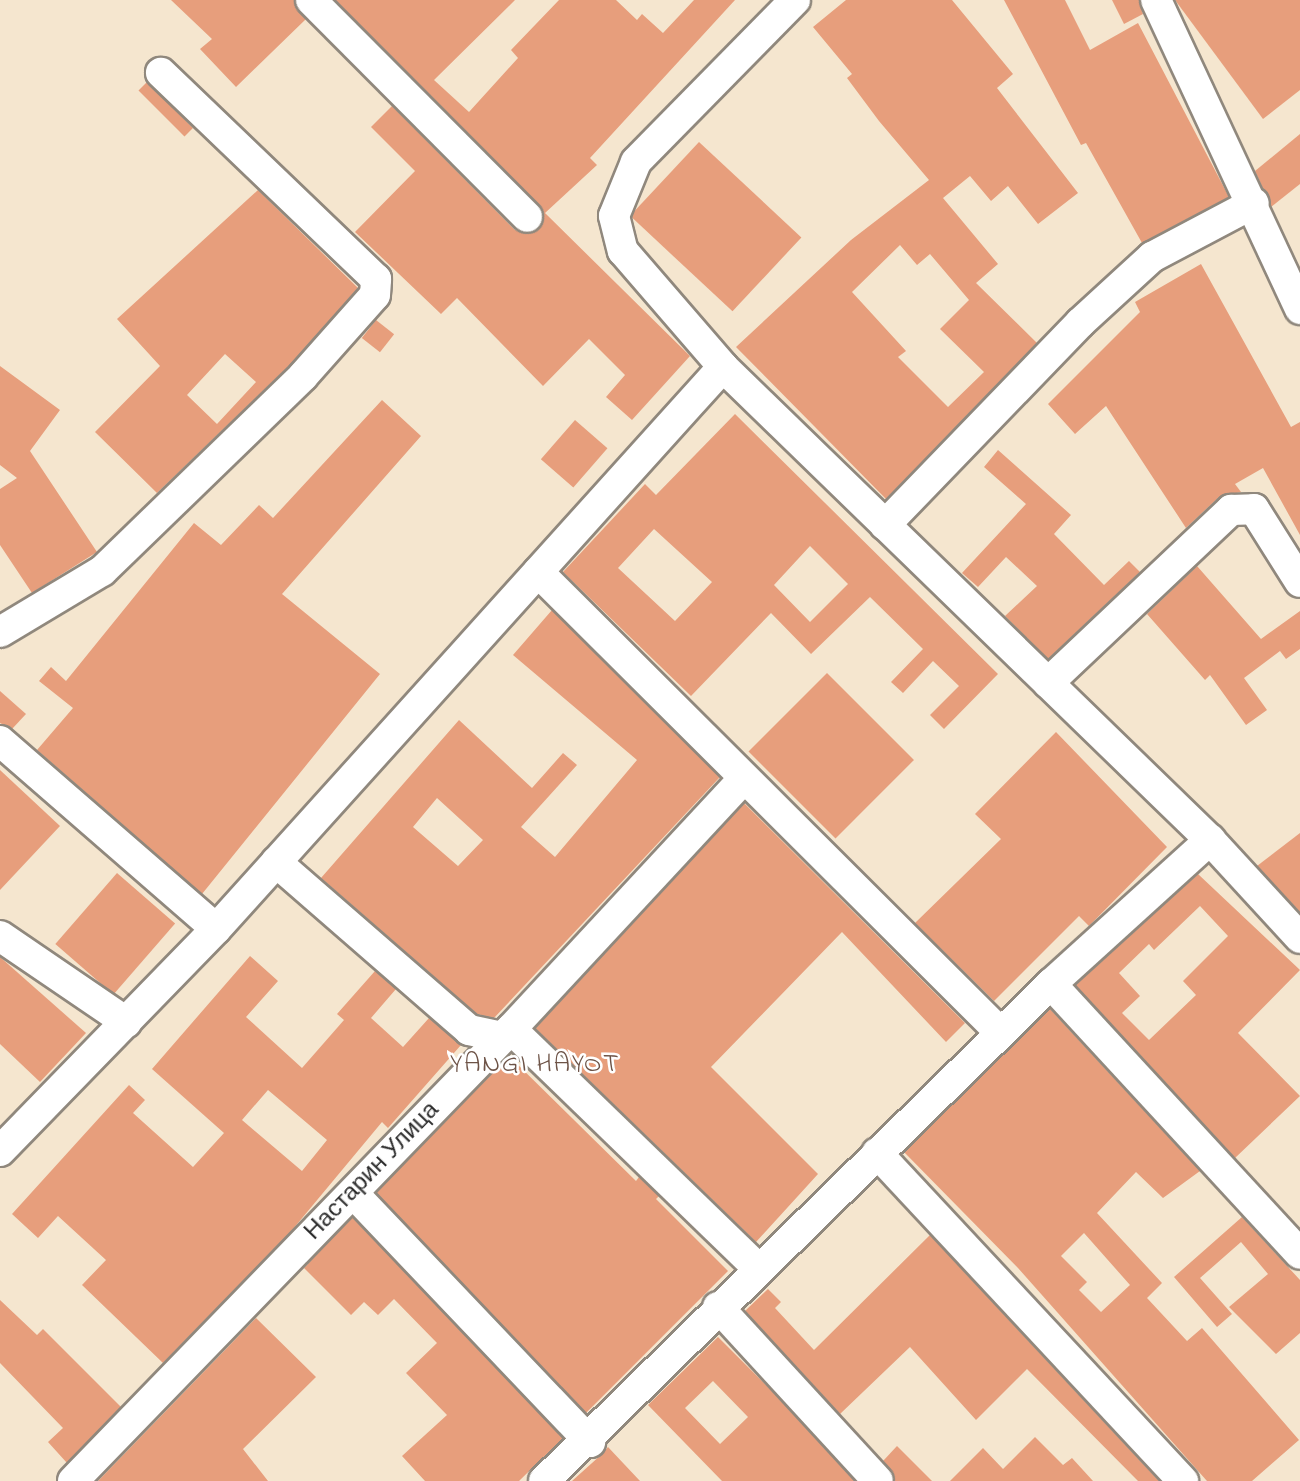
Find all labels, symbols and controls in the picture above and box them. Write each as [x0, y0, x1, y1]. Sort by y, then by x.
district label: YANGI HAYOT [450, 1049, 620, 1081]
street label: Настарин Улица [300, 1097, 446, 1247]

